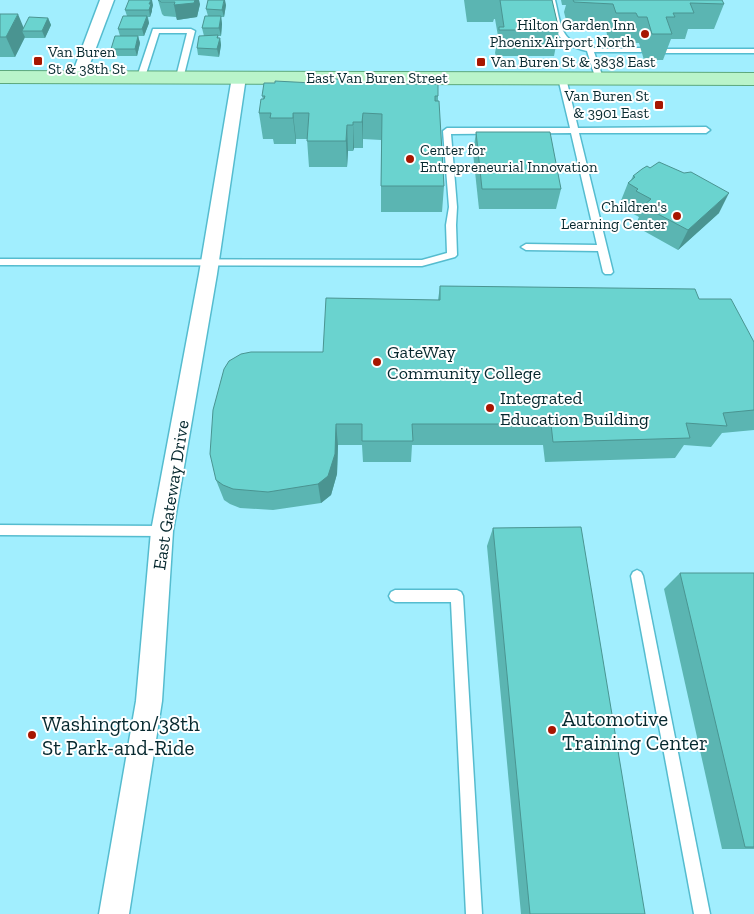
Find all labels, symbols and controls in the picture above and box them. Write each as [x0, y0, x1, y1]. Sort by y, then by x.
place label: Hilton Garden Inn Phoenix Airport North [490, 16, 636, 51]
marker: Hilton Garden Inn Phoenix Airport North [639, 28, 651, 40]
place label: Van Buren St & 38th St [47, 43, 126, 78]
place label: Van Buren St & 3838 East [490, 53, 656, 71]
marker: Van Buren St & 38th St [32, 55, 44, 67]
marker: Van Buren St & 3838 East [475, 56, 487, 68]
street label: East Van Buren Street [306, 69, 448, 87]
place label: Van Buren St & 3901 East [564, 87, 649, 122]
marker: Van Buren St & 3901 East [653, 99, 665, 111]
place label: Center for Entrepreneurial Innovation [420, 141, 598, 176]
marker: Center for Entrepreneurial Innovation [404, 153, 416, 165]
place label: Children's Learning Center [561, 198, 667, 233]
marker: Children's Learning Center [671, 210, 683, 222]
place label: GateWay Community College [387, 341, 541, 384]
marker: GateWay Community College [371, 356, 383, 368]
place label: Integrated Education Building [500, 387, 649, 430]
marker: Integrated Education Building [484, 402, 496, 414]
street label: East Gateway Drive [148, 419, 194, 571]
place label: Automotive Training Center [562, 706, 708, 755]
place label: Washington/38th St Park-and-Ride [42, 711, 200, 760]
marker: Automotive Training Center [546, 724, 558, 736]
marker: Washington/38th St Park-and-Ride [26, 729, 38, 741]

